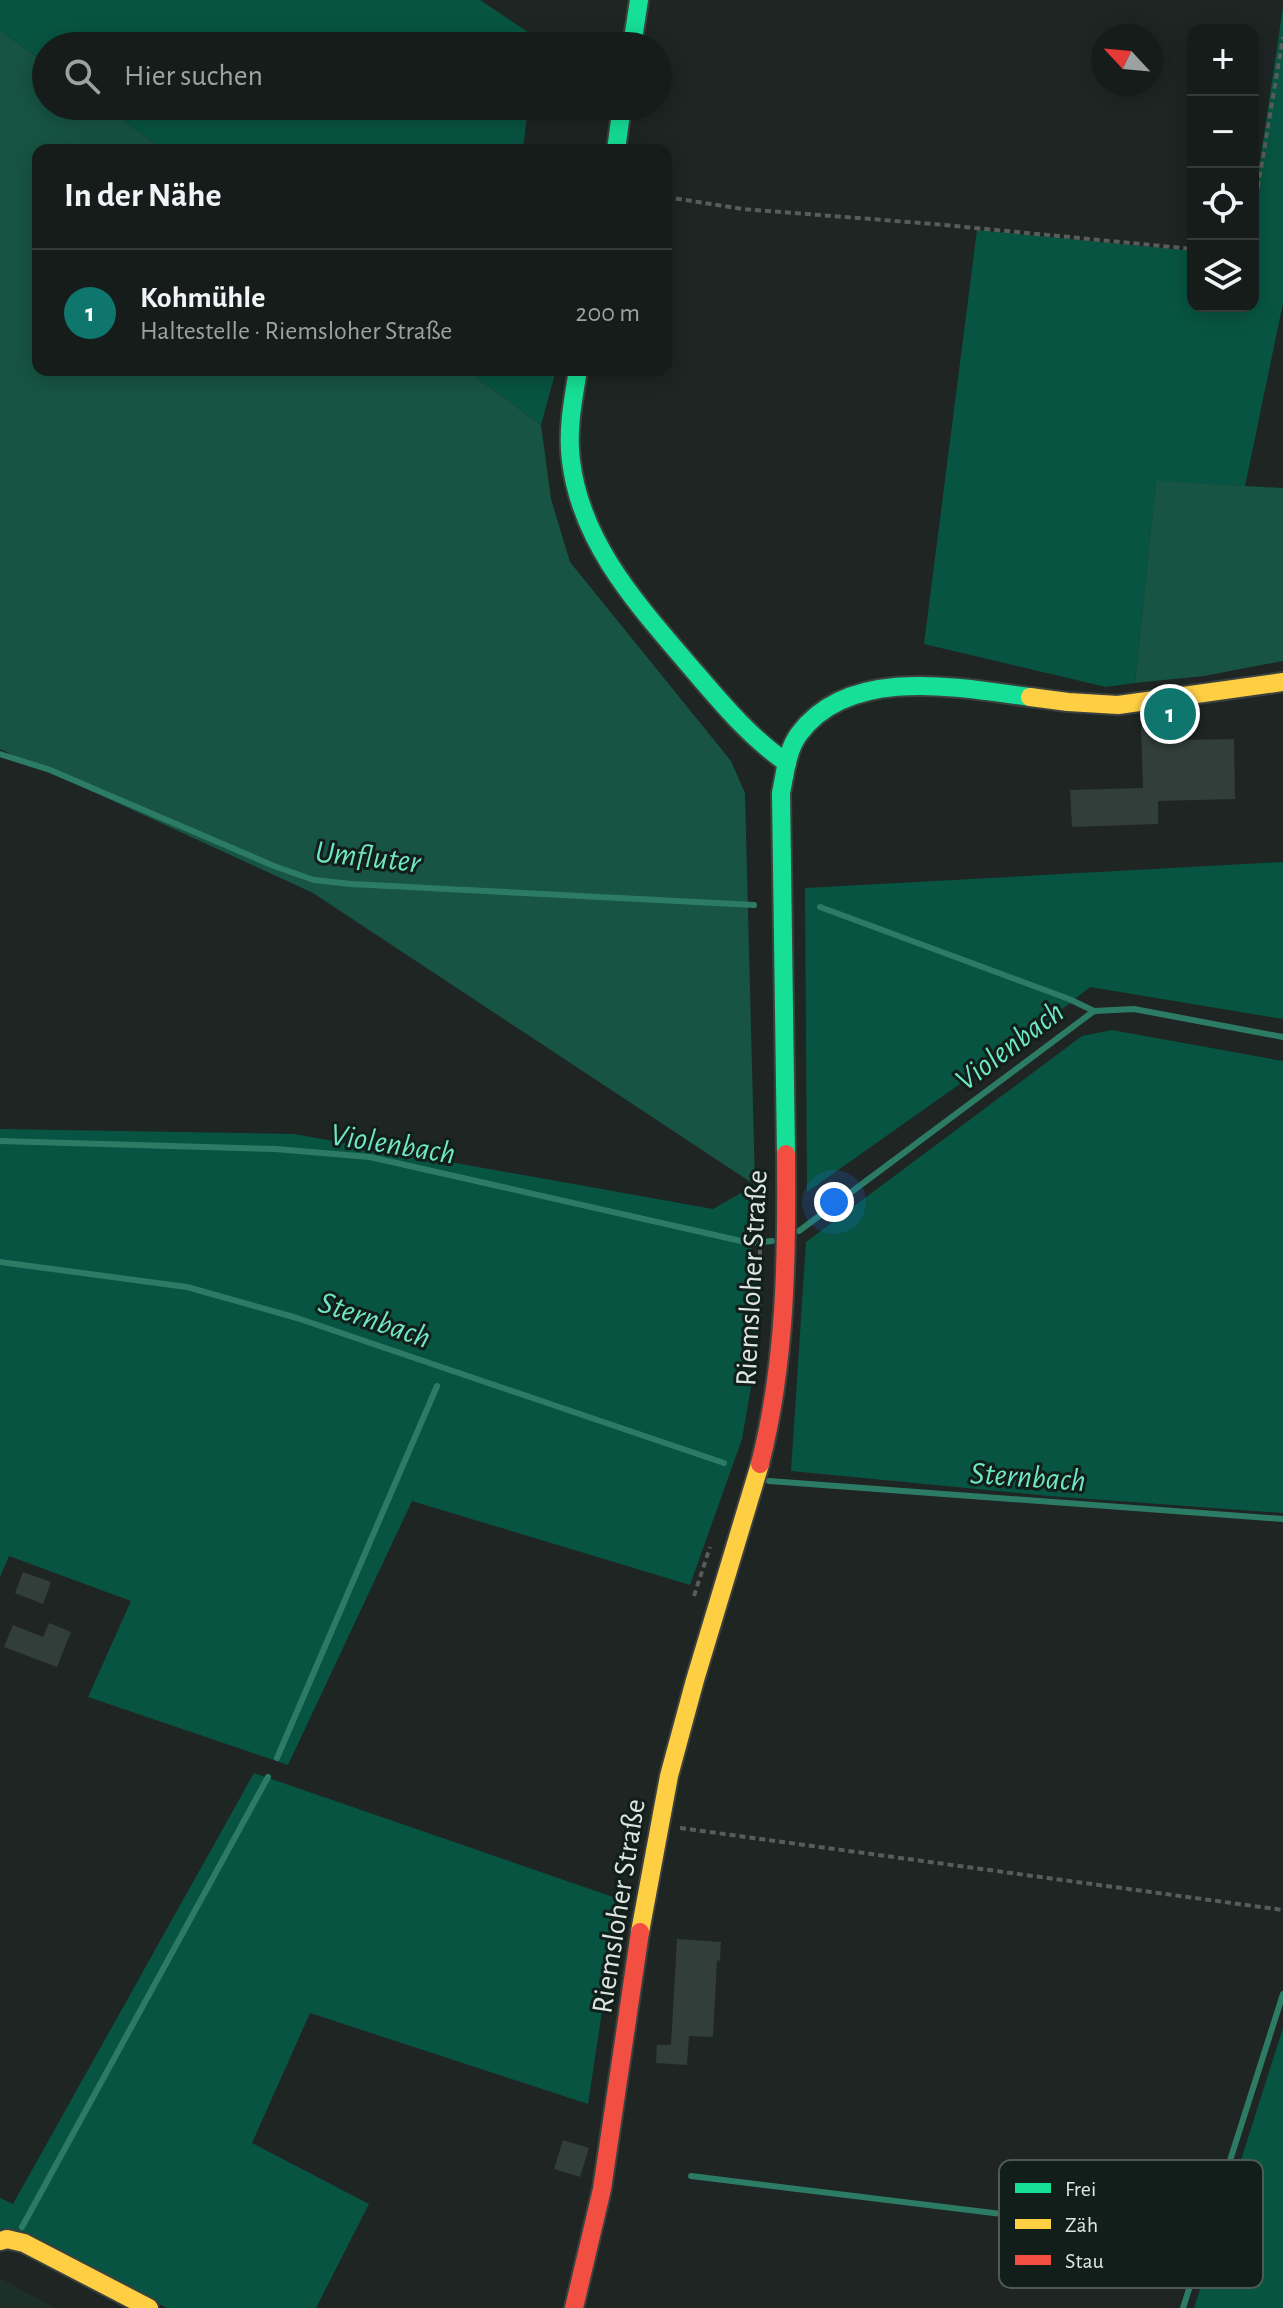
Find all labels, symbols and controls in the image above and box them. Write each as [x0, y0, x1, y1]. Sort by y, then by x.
north arrow [1091, 24, 1163, 96]
map controls [1187, 24, 1259, 312]
button: + [1187, 24, 1259, 96]
search box [32, 32, 672, 120]
icon: search [60, 54, 104, 98]
text: Hier suchen [124, 61, 263, 91]
button: − [1187, 96, 1259, 168]
button: locate [1187, 168, 1259, 240]
text: In der Nähe [64, 179, 221, 213]
button: layers [1187, 240, 1259, 312]
text: Kohmühle [140, 283, 265, 313]
text: 1 [85, 300, 95, 326]
text: 200 m [576, 300, 640, 326]
text: Haltestelle · Riemsloher Straße [140, 318, 452, 344]
pin: 1 [1144, 684, 1196, 744]
water label: Umfluter [314, 836, 424, 879]
water label: Violenbach [950, 995, 1070, 1097]
water label: Violenbach [328, 1118, 458, 1170]
street label: Riemsloher Straße [731, 1169, 773, 1387]
your location [814, 1182, 854, 1222]
water label: Sternbach [315, 1286, 435, 1354]
water label: Sternbach [969, 1457, 1087, 1497]
street label: Riemsloher Straße [587, 1797, 651, 2015]
legend [999, 2160, 1263, 2288]
text: Frei [1065, 2178, 1096, 2200]
text: Zäh [1065, 2214, 1098, 2236]
text: Stau [1065, 2250, 1104, 2272]

